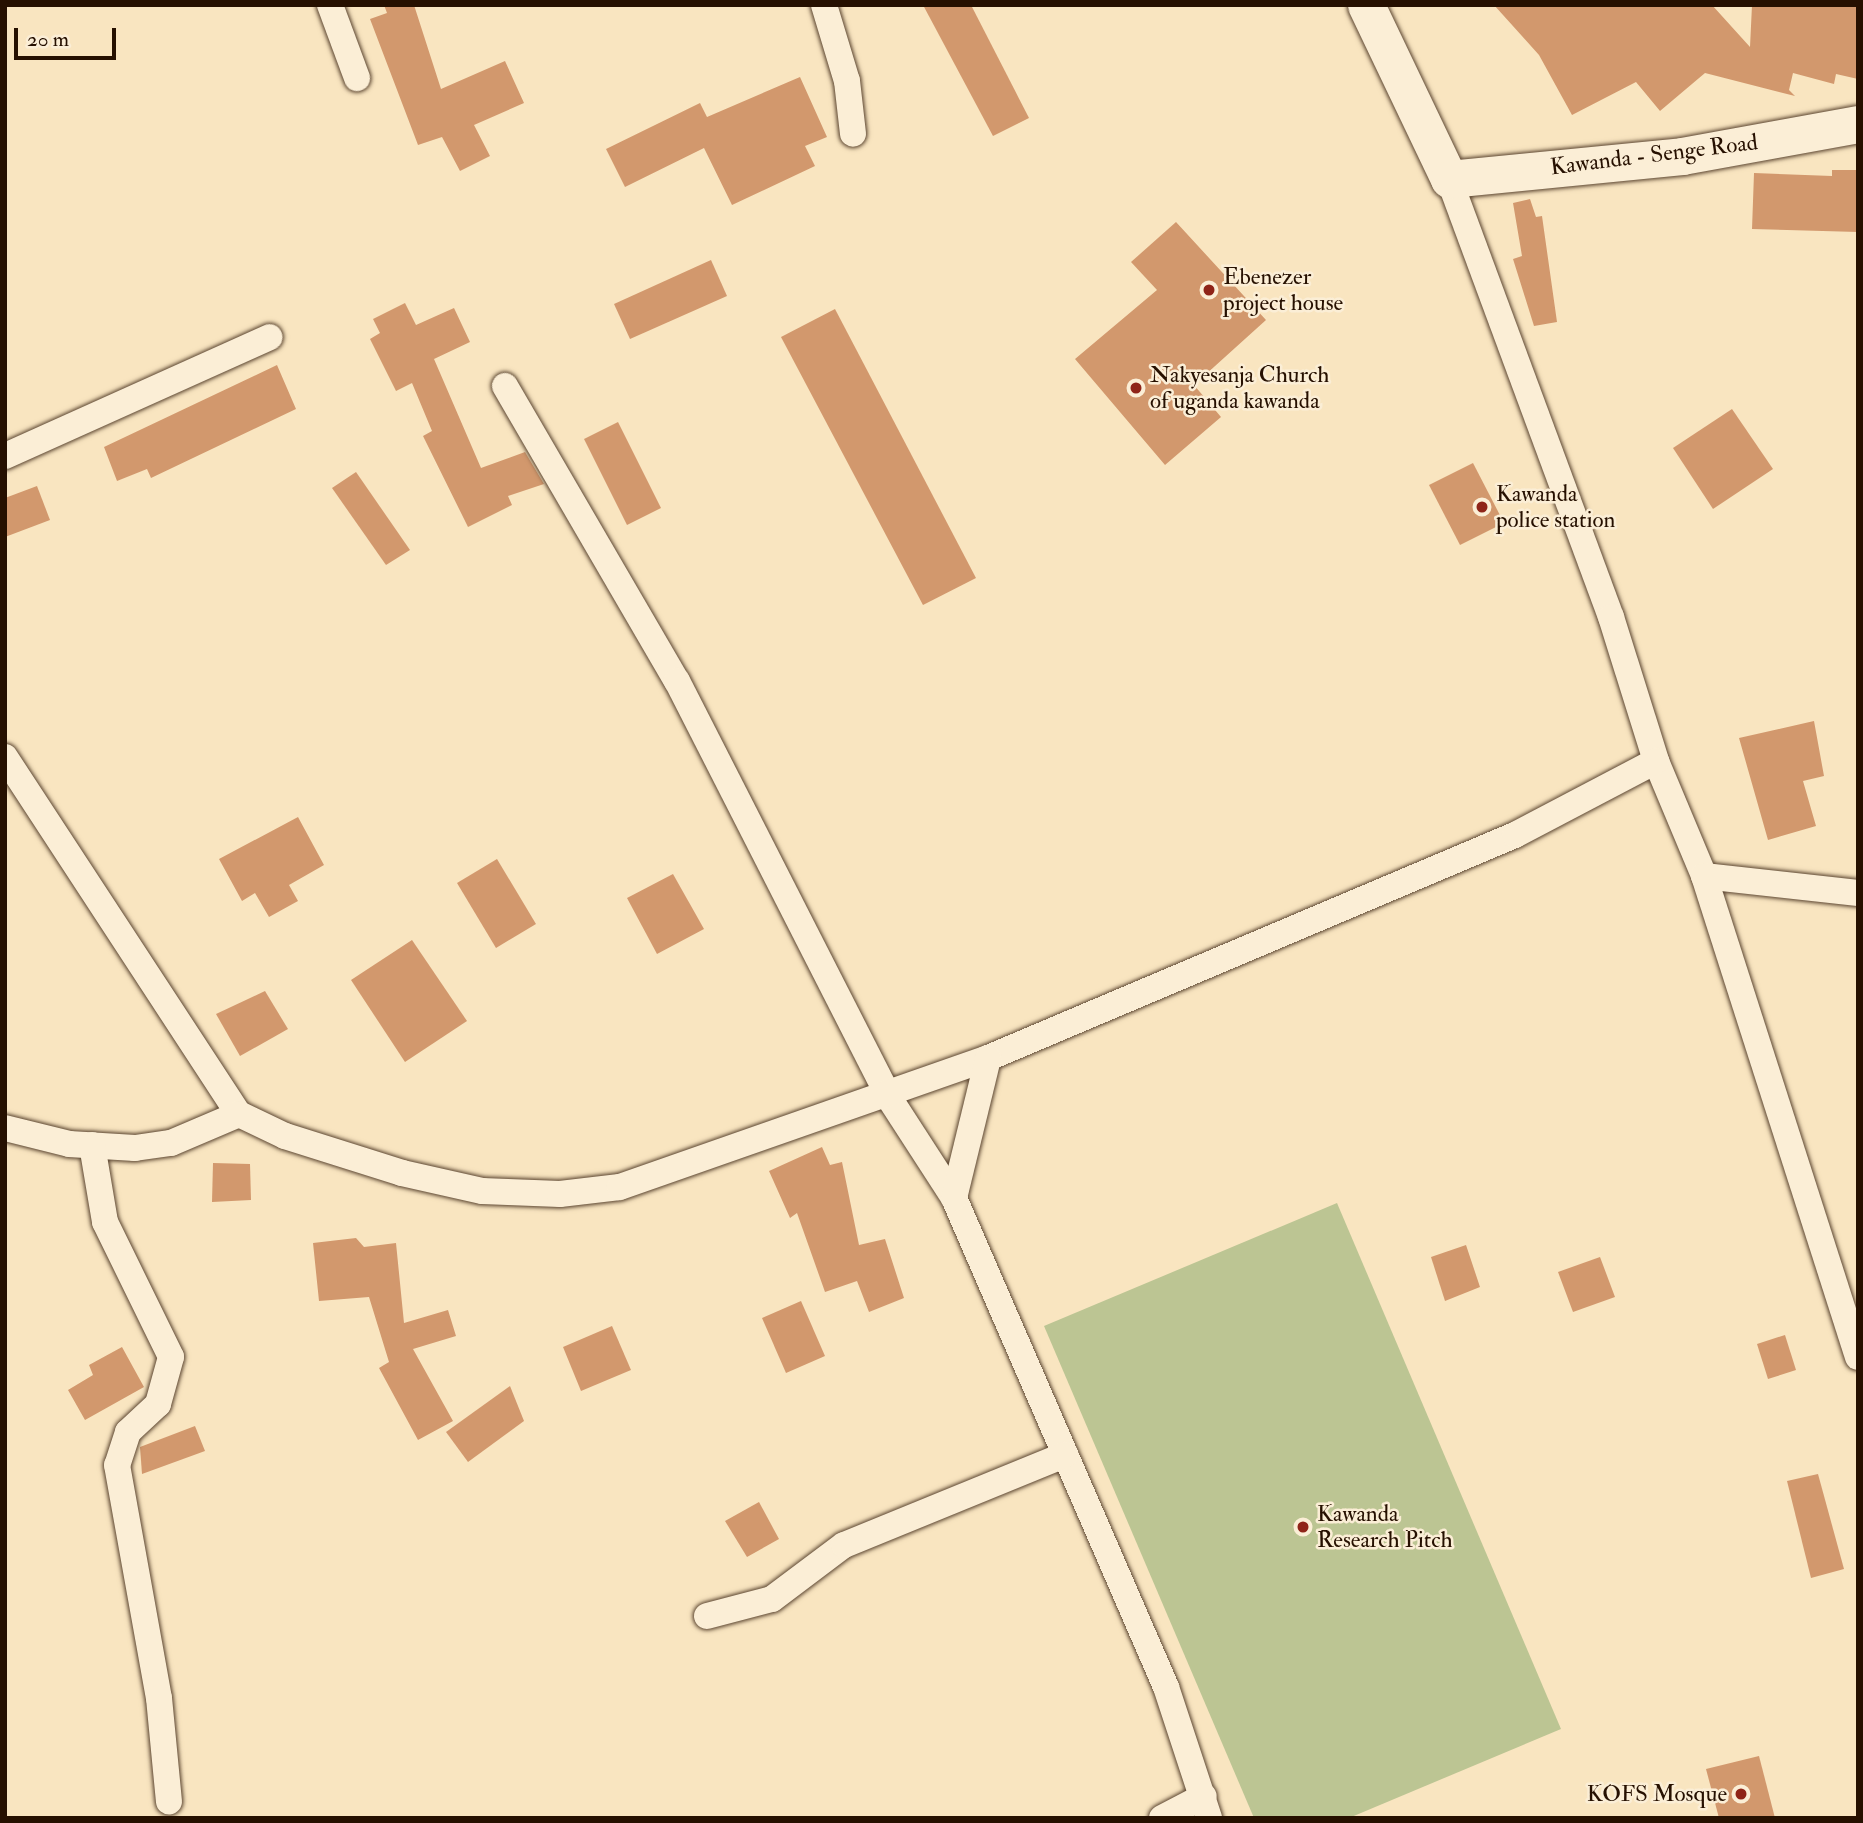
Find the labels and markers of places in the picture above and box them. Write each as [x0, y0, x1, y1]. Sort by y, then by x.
place label: Ebenezer project house [1223, 263, 1343, 317]
marker: Ebenezer project house [1201, 282, 1217, 298]
place label: Nakyesanja Church of uganda kawanda [1150, 361, 1329, 415]
marker: Nakyesanja Church of uganda kawanda [1128, 380, 1144, 396]
place label: Kawanda police station [1496, 480, 1615, 534]
marker: Kawanda police station [1474, 499, 1490, 515]
place label: Kawanda Research Pitch [1317, 1500, 1453, 1554]
marker: Kawanda Research Pitch [1295, 1519, 1311, 1535]
place label: KOFS Mosque [1587, 1780, 1727, 1808]
marker: KOFS Mosque [1733, 1786, 1749, 1802]

